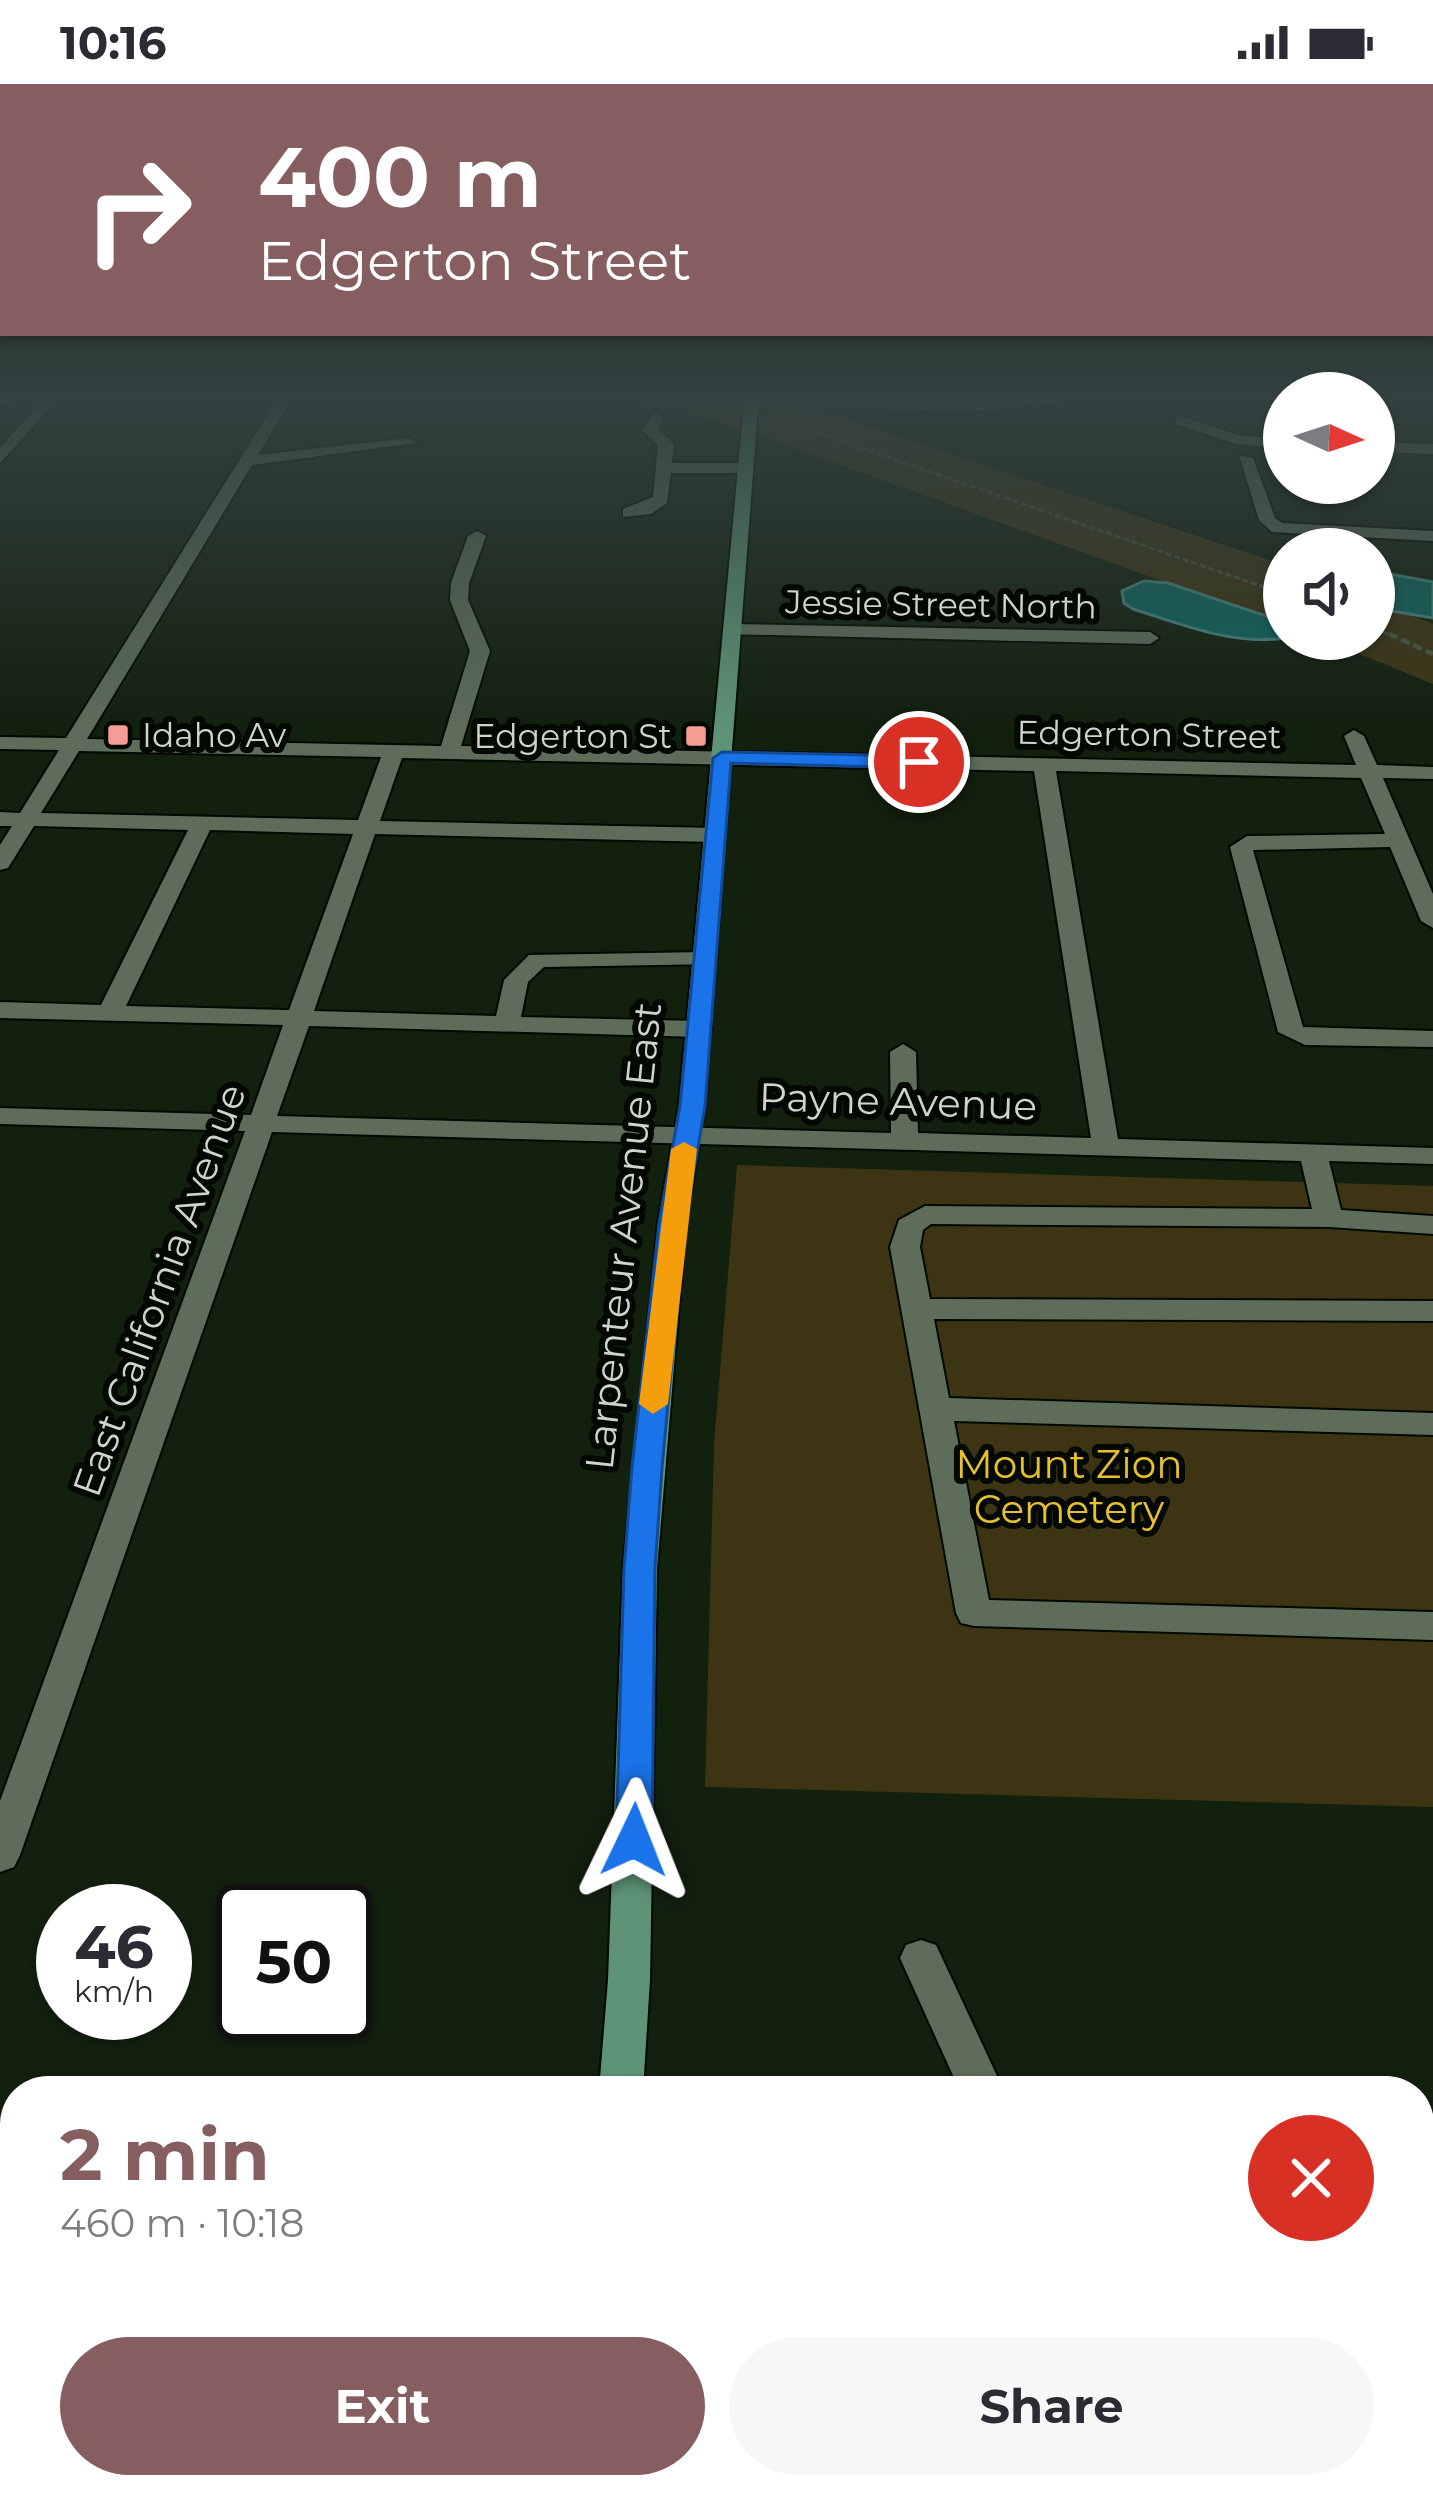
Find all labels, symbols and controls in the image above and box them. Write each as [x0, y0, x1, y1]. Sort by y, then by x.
text: 10:16 [60, 15, 166, 70]
text: 400 m [258, 126, 542, 228]
icon: right [60, 132, 216, 288]
text: Edgerton Street [258, 228, 691, 294]
north arrow [1263, 372, 1395, 504]
map controls [1263, 372, 1395, 660]
button: sound [1263, 528, 1395, 660]
street label: Jessie Street North [784, 581, 1097, 627]
pin [868, 711, 970, 813]
street label: Edgerton Street [1016, 712, 1282, 756]
place label: Idaho Av [142, 715, 286, 755]
place label: Edgerton St [473, 716, 672, 756]
marker: Idaho Av [105, 722, 131, 748]
marker: Edgerton St [683, 723, 709, 749]
icon: arrive [886, 729, 952, 795]
street label: Larpenteur Avenue East [575, 1000, 671, 1472]
street label: Payne Avenue [758, 1072, 1038, 1130]
street label: East California Avenue [62, 1077, 256, 1503]
park label: Mount Zion Cemetery [955, 1440, 1183, 1533]
position arrow [571, 1777, 697, 1903]
speed limit sign: 50 [216, 1884, 372, 2040]
text: 46 [74, 1910, 154, 1983]
text: km/h [74, 1973, 154, 2010]
text: 2 min [60, 2110, 270, 2198]
button: close [1248, 2115, 1374, 2241]
text: 460 m · 10:18 [60, 2199, 304, 2247]
button: Exit [60, 2337, 705, 2475]
button: Share [729, 2337, 1374, 2475]

